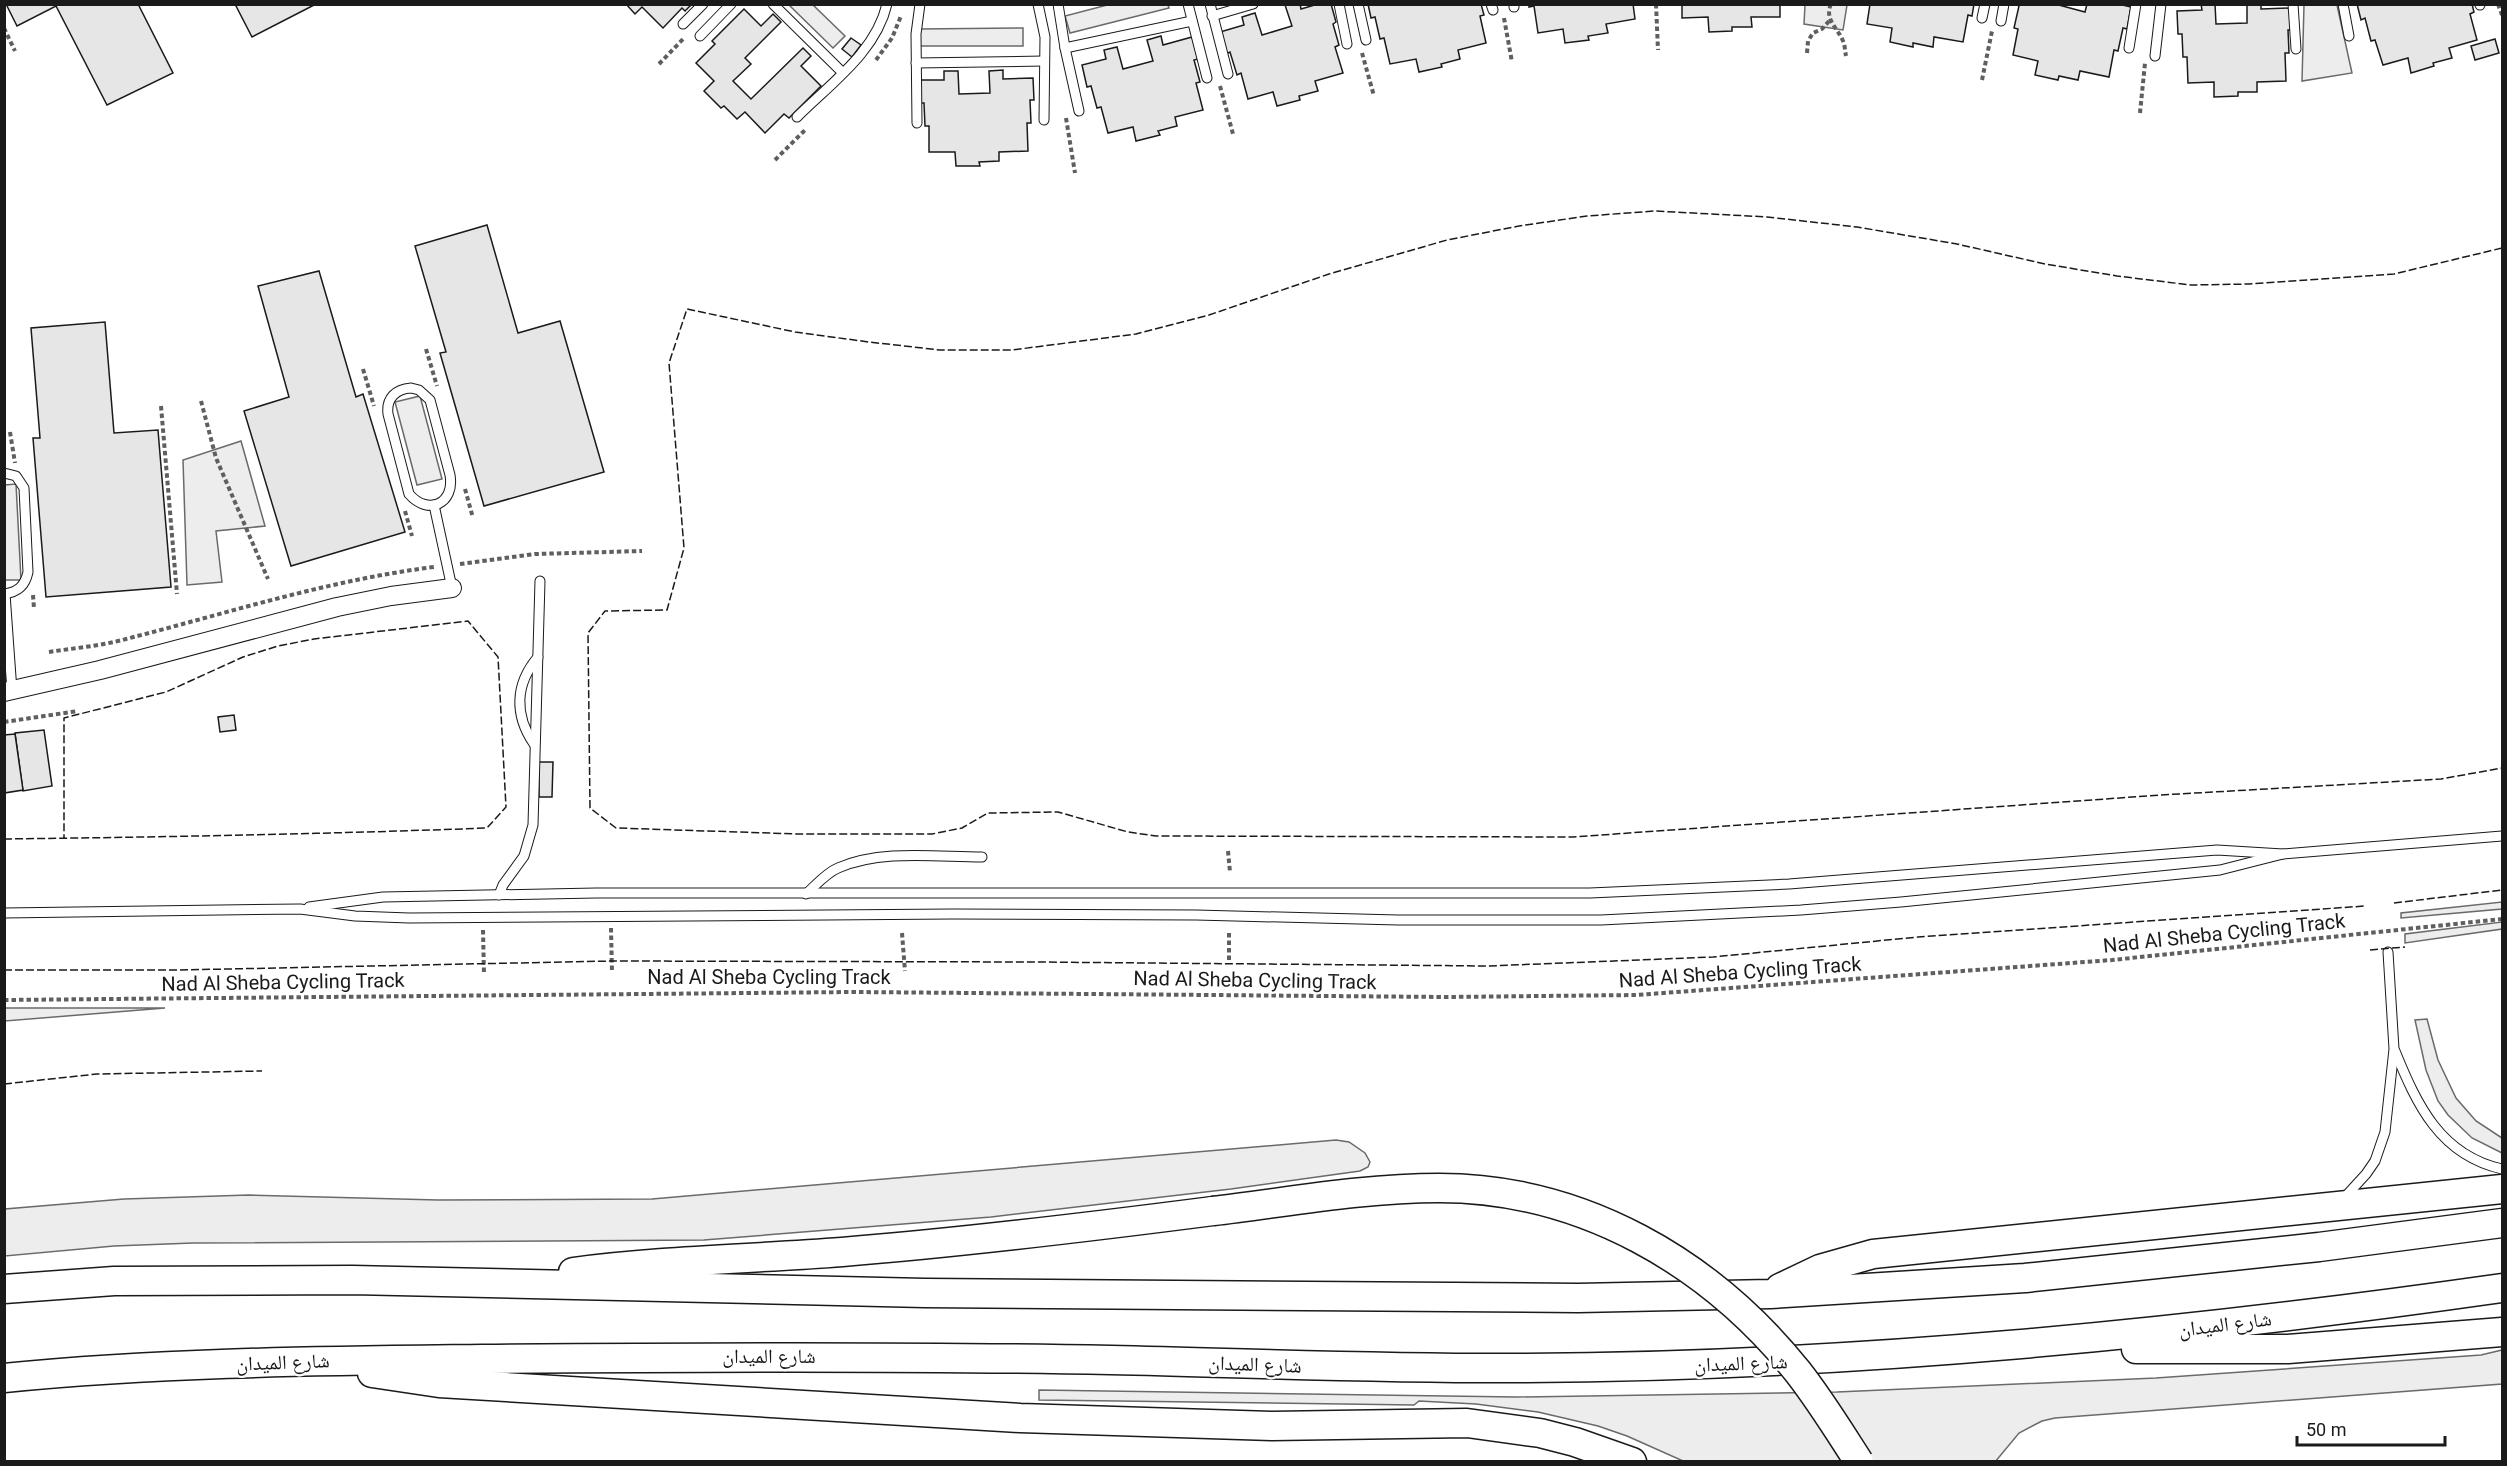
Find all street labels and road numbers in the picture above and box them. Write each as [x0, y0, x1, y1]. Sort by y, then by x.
street label: Nad Al Sheba Cycling Track [2102, 908, 2347, 958]
street label: Nad Al Sheba Cycling Track [1618, 951, 1863, 992]
street label: Nad Al Sheba Cycling Track [647, 965, 892, 989]
street label: Nad Al Sheba Cycling Track [1133, 966, 1378, 994]
street label: Nad Al Sheba Cycling Track [161, 968, 406, 996]
street label: شارع الميدان [2177, 1306, 2273, 1343]
street label: شارع الميدان [722, 1344, 816, 1369]
street label: شارع الميدان [236, 1348, 330, 1377]
street label: شارع الميدان [1694, 1349, 1788, 1378]
street label: شارع الميدان [1208, 1350, 1302, 1379]

